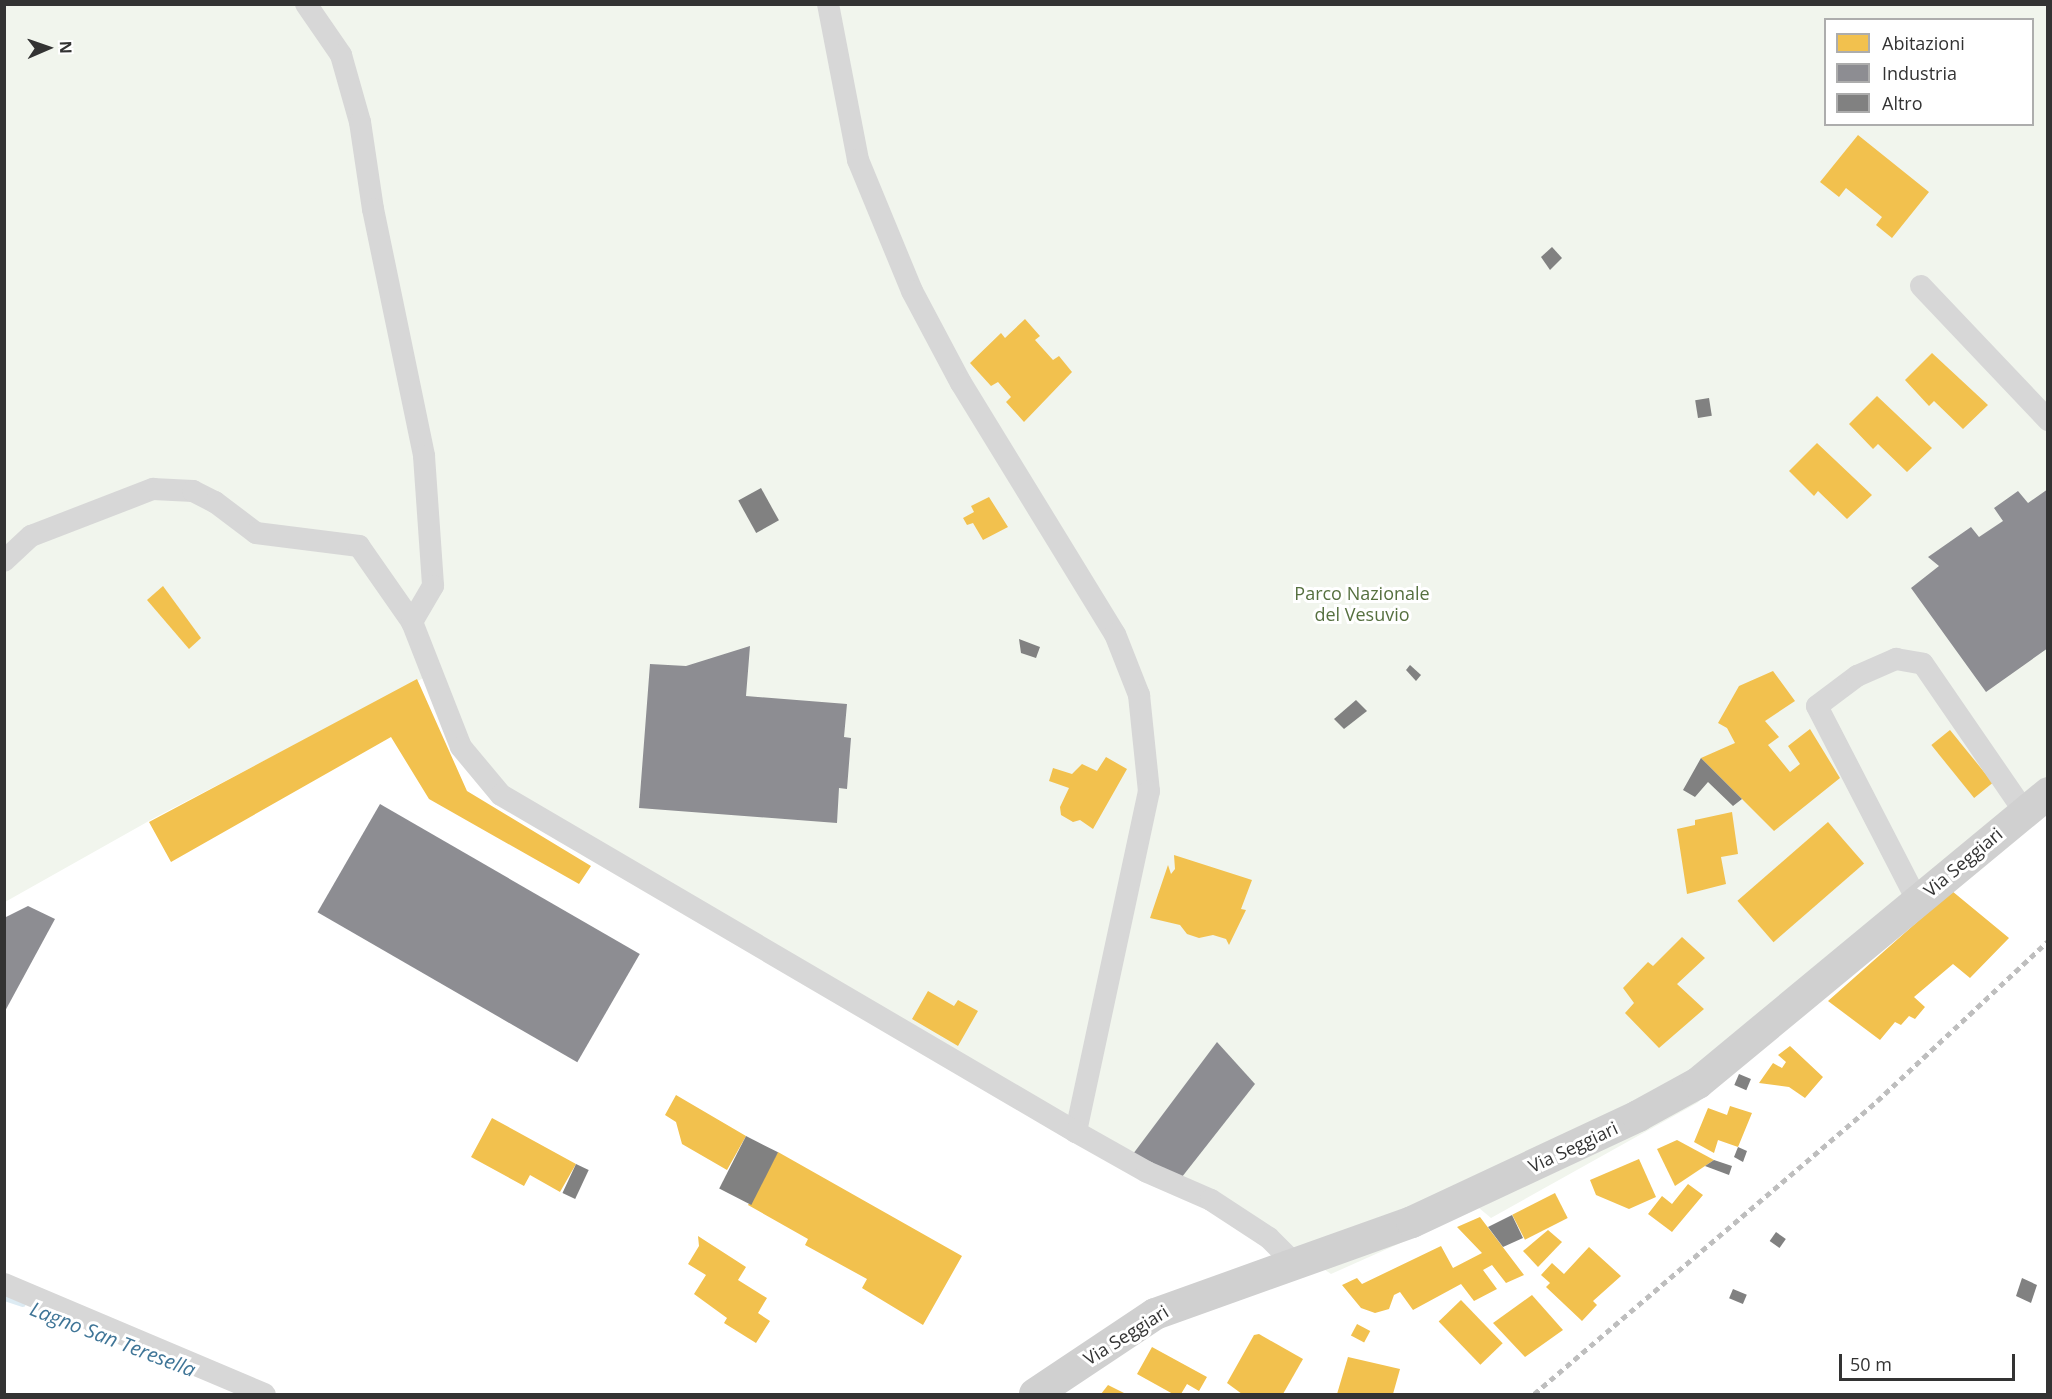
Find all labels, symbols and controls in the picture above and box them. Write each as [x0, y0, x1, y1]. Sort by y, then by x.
north arrow [18, 18, 78, 78]
legend [1824, 18, 2034, 126]
text: Abitazioni [1882, 31, 1965, 55]
text: N [55, 40, 77, 54]
text: Industria [1882, 61, 1957, 85]
text: Altro [1882, 91, 1923, 115]
park label: Parco Nazionale del Vesuvio [1294, 583, 1430, 626]
street label: Via Seggiari [1919, 823, 2007, 901]
street label: Via Seggiari [1525, 1117, 1621, 1177]
water label: Lagno San Teresella [27, 1296, 199, 1382]
street label: Via Seggiari [1080, 1300, 1172, 1370]
scale bar [1842, 1342, 2018, 1380]
text: 50 m [1850, 1352, 1892, 1376]

